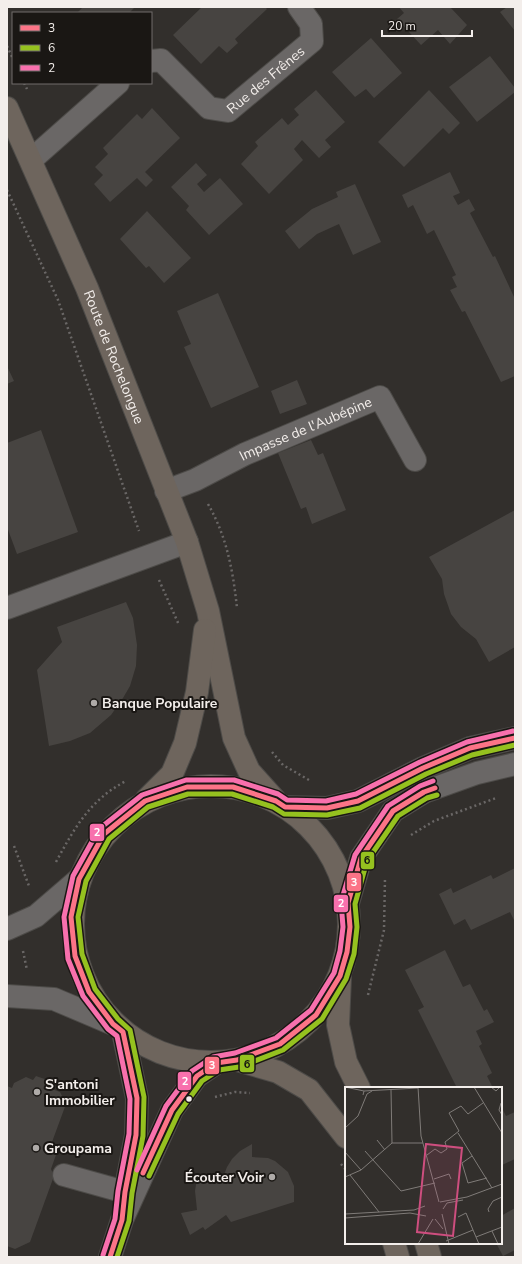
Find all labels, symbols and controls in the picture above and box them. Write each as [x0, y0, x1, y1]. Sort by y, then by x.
legend [12, 12, 152, 84]
scale bar [382, 12, 472, 38]
text: 20 m [388, 18, 416, 34]
text: 3 [48, 20, 55, 36]
text: 6 [48, 40, 55, 56]
street label: Rue des Frênes [222, 41, 309, 118]
text: 2 [48, 60, 55, 76]
street label: Route de Rochelongue [79, 287, 149, 427]
street label: Impasse de l'Aubépine [236, 392, 375, 465]
place label: Banque Populaire [102, 694, 218, 713]
marker: Banque Populaire [89, 698, 99, 708]
line badge: 2 [89, 823, 105, 842]
text: 2 [94, 825, 101, 840]
line badge: 6 [360, 851, 375, 870]
text: 6 [364, 853, 371, 868]
line badge: 3 [346, 872, 362, 892]
text: 3 [351, 875, 357, 890]
line badge: 2 [333, 894, 349, 913]
text: 2 [338, 896, 345, 911]
line badge: 6 [239, 1054, 255, 1073]
line badge: 3 [204, 1056, 220, 1075]
text: 6 [244, 1057, 251, 1072]
text: 3 [209, 1058, 215, 1073]
line badge: 2 [177, 1071, 192, 1091]
text: 2 [182, 1074, 189, 1089]
place label: S'antoni Immobilier [45, 1075, 115, 1110]
marker: S'antoni Immobilier [32, 1087, 42, 1097]
inset map [345, 1087, 502, 1244]
unlabelled marker [184, 1094, 194, 1104]
place label: Groupama [44, 1139, 112, 1158]
marker: Groupama [31, 1143, 41, 1153]
place label: Écouter Voir [185, 1168, 265, 1187]
marker: Écouter Voir [267, 1172, 277, 1182]

